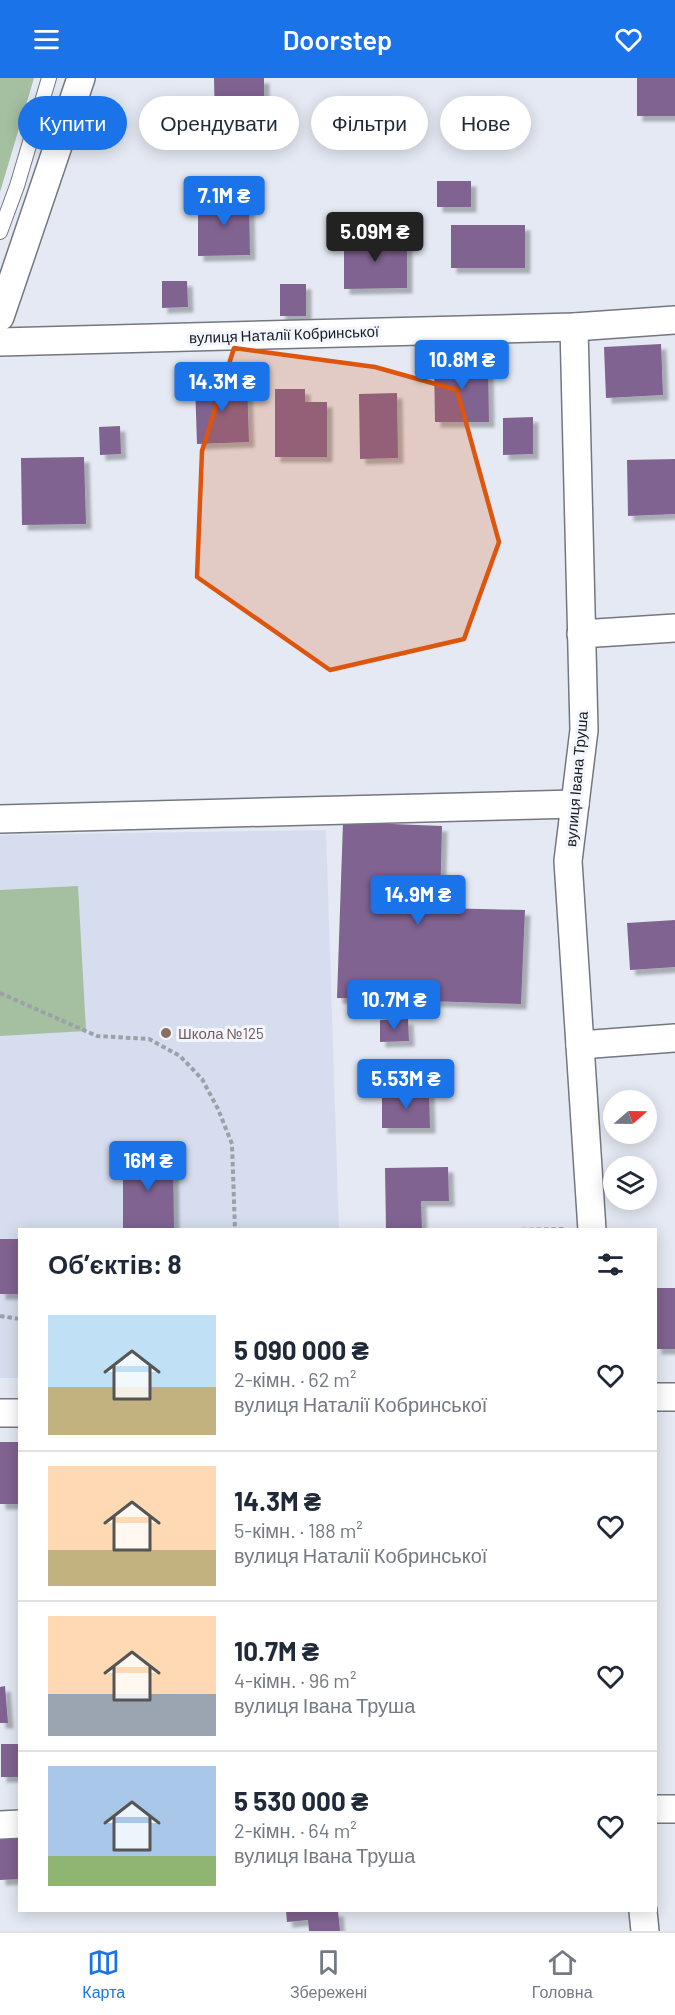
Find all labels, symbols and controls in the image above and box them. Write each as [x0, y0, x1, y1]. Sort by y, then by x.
icon: menu [30, 23, 63, 56]
text: Doorstep [283, 23, 392, 55]
icon: heart [612, 23, 645, 56]
chip: Купити [18, 96, 127, 150]
chip: Орендувати [139, 96, 299, 150]
chip: Фільтри [311, 96, 428, 150]
chip: Нове [440, 96, 531, 150]
pin: 7.1M ₴ [175, 176, 273, 227]
text: 7.1M ₴ [198, 183, 250, 207]
pin: 5.09M ₴ [320, 212, 430, 263]
text: 5.09M ₴ [340, 219, 410, 243]
street label: вулиця Наталії Кобринської [189, 322, 380, 346]
pin: 10.8M ₴ [407, 340, 517, 391]
text: 10.8M ₴ [429, 347, 495, 371]
pin: 14.3M ₴ [167, 362, 277, 413]
text: 14.3M ₴ [188, 369, 256, 393]
street label: вулиця Івана Труша [561, 710, 591, 848]
pin: 14.9M ₴ [363, 875, 473, 926]
text: 14.9M ₴ [385, 882, 451, 906]
pin: 10.7M ₴ [339, 980, 449, 1031]
text: 10.7M ₴ [361, 987, 427, 1011]
place label: Школа №125 [178, 1024, 264, 1042]
marker: Школа №125 [159, 1026, 173, 1040]
pin: 5.53M ₴ [351, 1059, 461, 1110]
text: 5.53M ₴ [371, 1066, 441, 1090]
north arrow [603, 1090, 657, 1144]
map controls [603, 1090, 657, 1210]
pin: 16M ₴ [106, 1141, 190, 1192]
text: 16M ₴ [123, 1148, 173, 1172]
button: layers [603, 1156, 657, 1210]
text: Об’єктів: 8 [48, 1248, 182, 1279]
icon: filters [594, 1248, 627, 1281]
text: 5 090 000 ₴ [234, 1334, 369, 1365]
icon: home [96, 1339, 168, 1411]
icon: heart [594, 1359, 627, 1392]
text: 2-кімн. · 62 m² [234, 1367, 356, 1391]
text: вулиця Наталії Кобринської [234, 1392, 487, 1416]
text: 14.3M ₴ [234, 1485, 321, 1516]
icon: home [96, 1490, 168, 1562]
icon: heart [594, 1510, 627, 1543]
text: 5-кімн. · 188 m² [234, 1518, 363, 1542]
text: вулиця Наталії Кобринської [234, 1543, 487, 1567]
text: 10.7M ₴ [234, 1635, 319, 1666]
icon: home [96, 1640, 168, 1712]
icon: heart [594, 1660, 627, 1693]
text: 4-кімн. · 96 m² [234, 1668, 356, 1692]
text: вулиця Івана Труша [234, 1693, 415, 1717]
text: 5 530 000 ₴ [234, 1785, 368, 1816]
icon: home [96, 1790, 168, 1862]
icon: heart [594, 1810, 627, 1843]
text: 2-кімн. · 64 m² [234, 1818, 357, 1842]
text: вулиця Івана Труша [234, 1843, 415, 1867]
tab: Карта [82, 1946, 125, 2002]
tab: Збережені [290, 1946, 367, 2002]
tab: Головна [532, 1946, 593, 2002]

